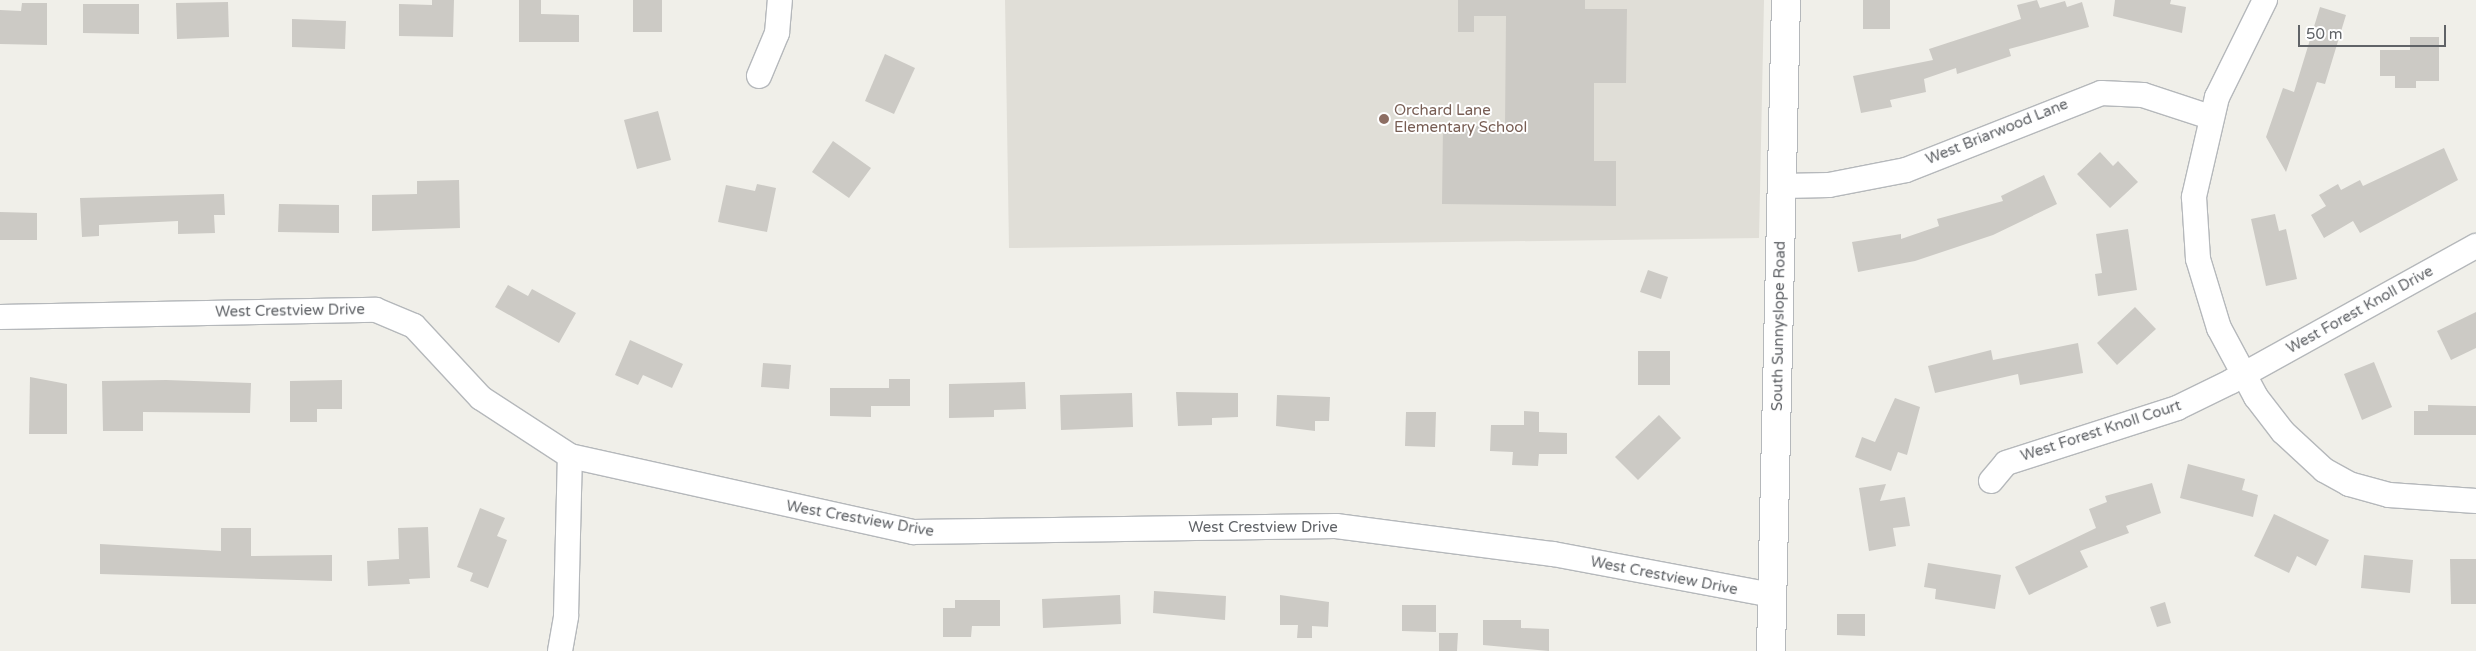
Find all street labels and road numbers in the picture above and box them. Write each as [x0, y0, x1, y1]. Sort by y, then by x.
street label: West Briarwood Lane [1923, 95, 2071, 169]
street label: South Sunnyslope Road [1769, 241, 1789, 411]
street label: West Forest Knoll Drive [2284, 262, 2436, 358]
street label: West Crestview Drive [215, 301, 365, 321]
street label: West Forest Knoll Court [2018, 397, 2184, 465]
street label: West Crestview Drive [785, 497, 935, 541]
street label: West Crestview Drive [1188, 519, 1338, 537]
street label: West Crestview Drive [1589, 553, 1739, 599]

